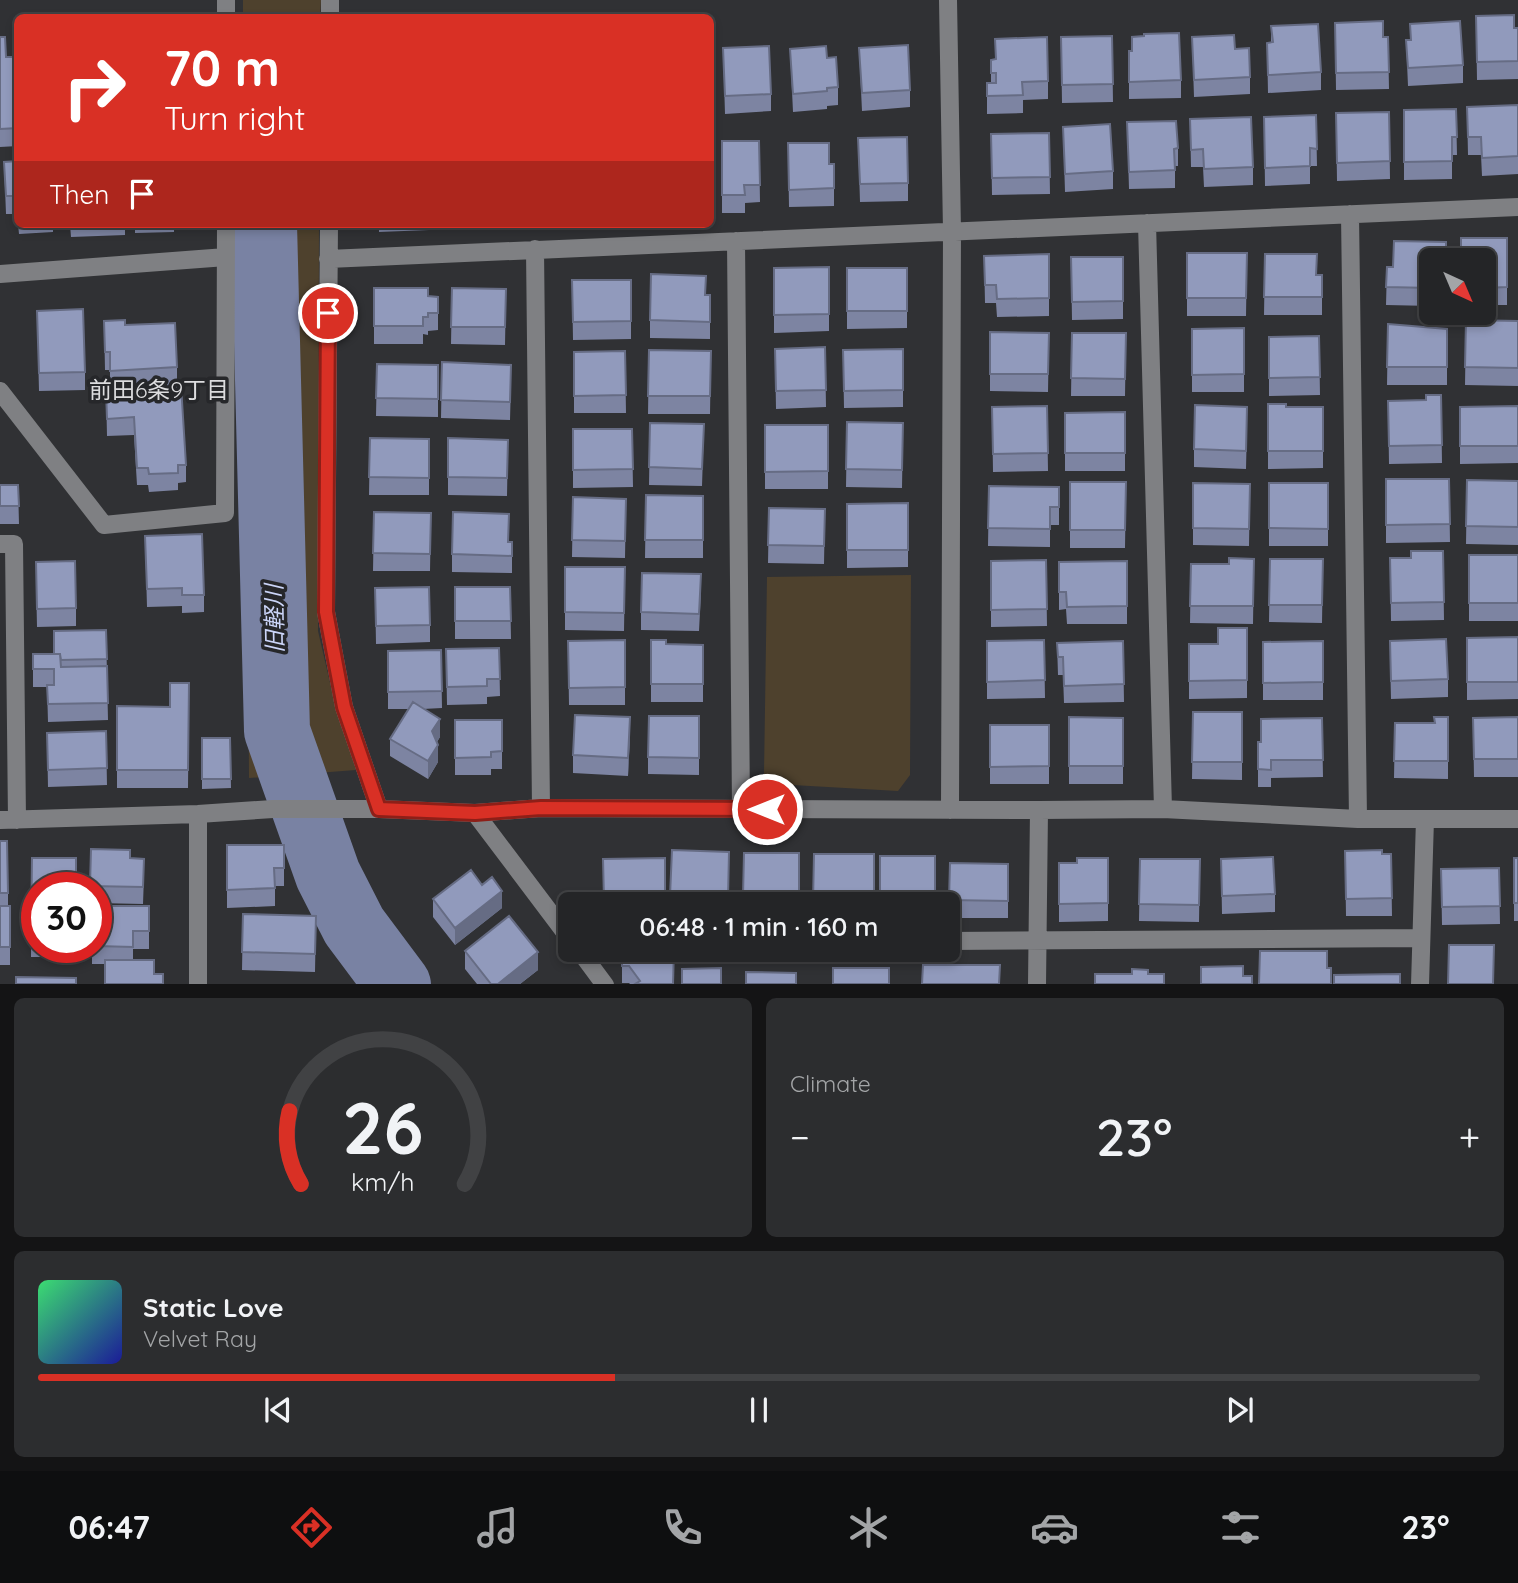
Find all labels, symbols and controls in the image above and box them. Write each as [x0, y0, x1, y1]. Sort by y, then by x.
text: 70 m [164, 37, 280, 98]
icon: right [49, 42, 140, 133]
text: Turn right [164, 98, 305, 138]
icon: arrive [123, 175, 161, 213]
text: Then [49, 178, 109, 211]
north arrow [1419, 248, 1496, 326]
map controls [1419, 248, 1496, 325]
pin [298, 283, 358, 343]
icon: arrive [309, 294, 347, 332]
district label: 前田6条9丁目 [89, 375, 229, 404]
water label: 旧軽川 [259, 581, 289, 654]
position arrow [730, 772, 804, 846]
speed limit sign: 30 [21, 872, 112, 963]
text: 06:48 · 1 min · 160 m [640, 910, 878, 943]
text: Climate [790, 1069, 871, 1098]
text: 26 [342, 1081, 424, 1172]
text: 23° [1096, 1104, 1172, 1169]
text: − [790, 1113, 810, 1161]
text: + [1459, 1113, 1480, 1161]
text: km/h [351, 1165, 415, 1196]
text: Static Love [143, 1291, 284, 1324]
text: Velvet Ray [143, 1324, 257, 1353]
icon: previous [259, 1391, 297, 1429]
icon: pause [740, 1391, 778, 1429]
icon: next [1221, 1391, 1259, 1429]
icon: directions [287, 1503, 336, 1552]
icon: music [473, 1503, 522, 1552]
icon: phone [658, 1503, 707, 1552]
icon: climate [844, 1503, 893, 1552]
icon: car [1030, 1503, 1079, 1552]
icon: filters [1216, 1503, 1265, 1552]
text: 06:47 [68, 1507, 150, 1547]
text: 23° [1402, 1507, 1450, 1547]

